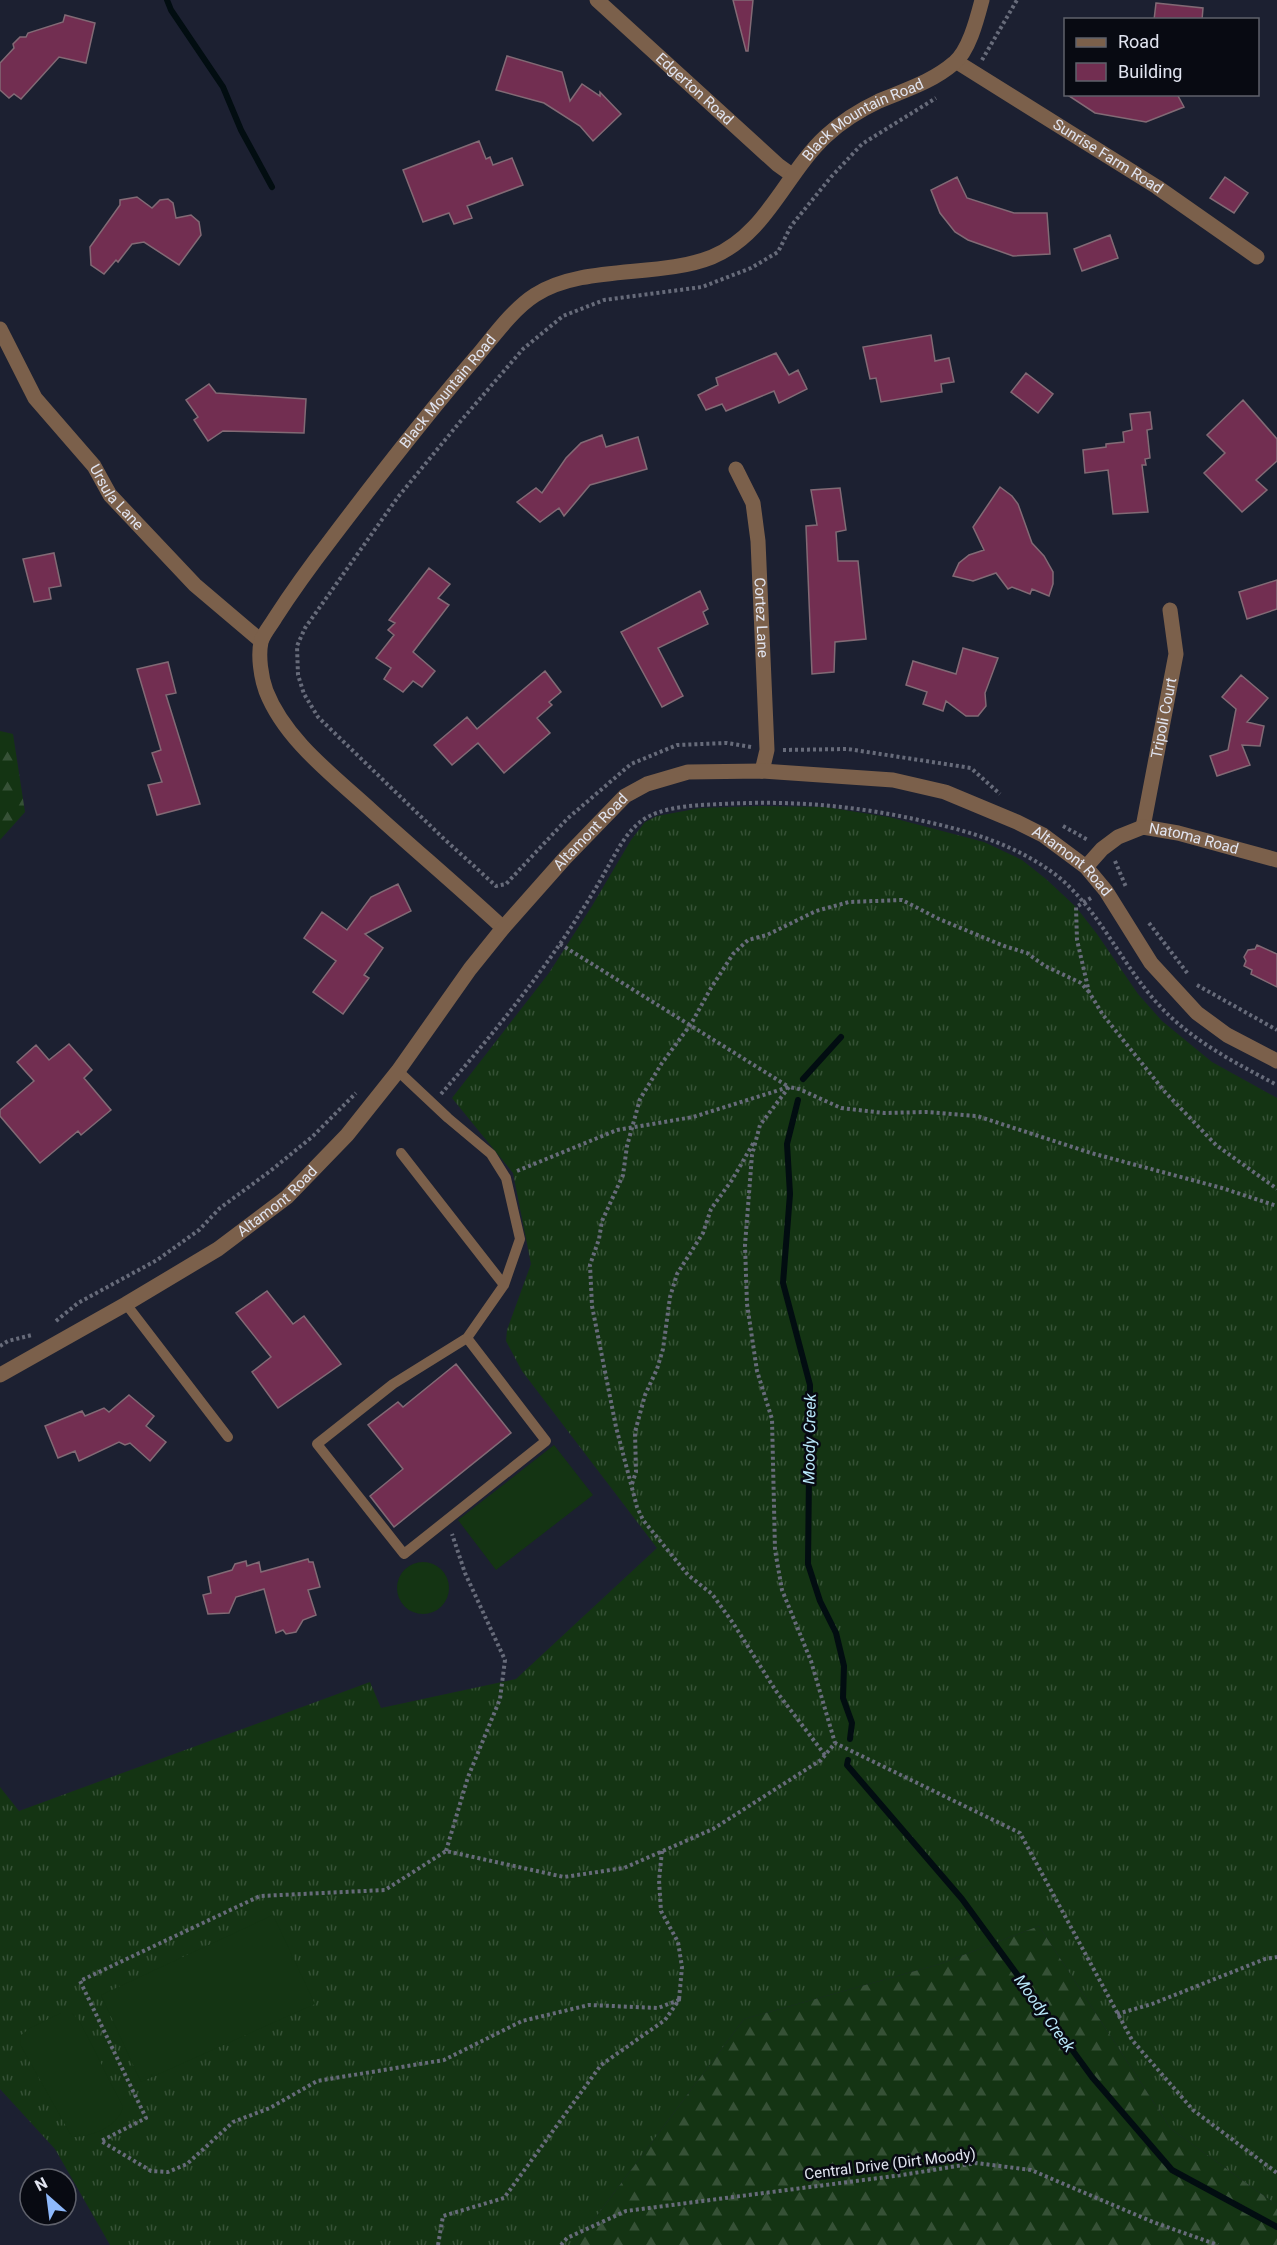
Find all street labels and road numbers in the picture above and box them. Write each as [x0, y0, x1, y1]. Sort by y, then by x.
street label: Edgerton Road [652, 49, 737, 129]
street label: Black Mountain Road [798, 75, 926, 164]
street label: Sunrise Farm Road [1050, 115, 1167, 197]
street label: Black Mountain Road [396, 331, 500, 452]
street label: Ursula Lane [86, 461, 147, 534]
street label: Cortez Lane [751, 577, 772, 658]
street label: Tripoli Court [1147, 676, 1180, 760]
street label: Altamont Road [550, 790, 632, 874]
street label: Natoma Road [1148, 819, 1241, 858]
street label: Altamont Road [1029, 822, 1115, 900]
street label: Altamont Road [234, 1162, 321, 1240]
street label: Central Drive (Dirt Moody) [803, 2145, 977, 2183]

